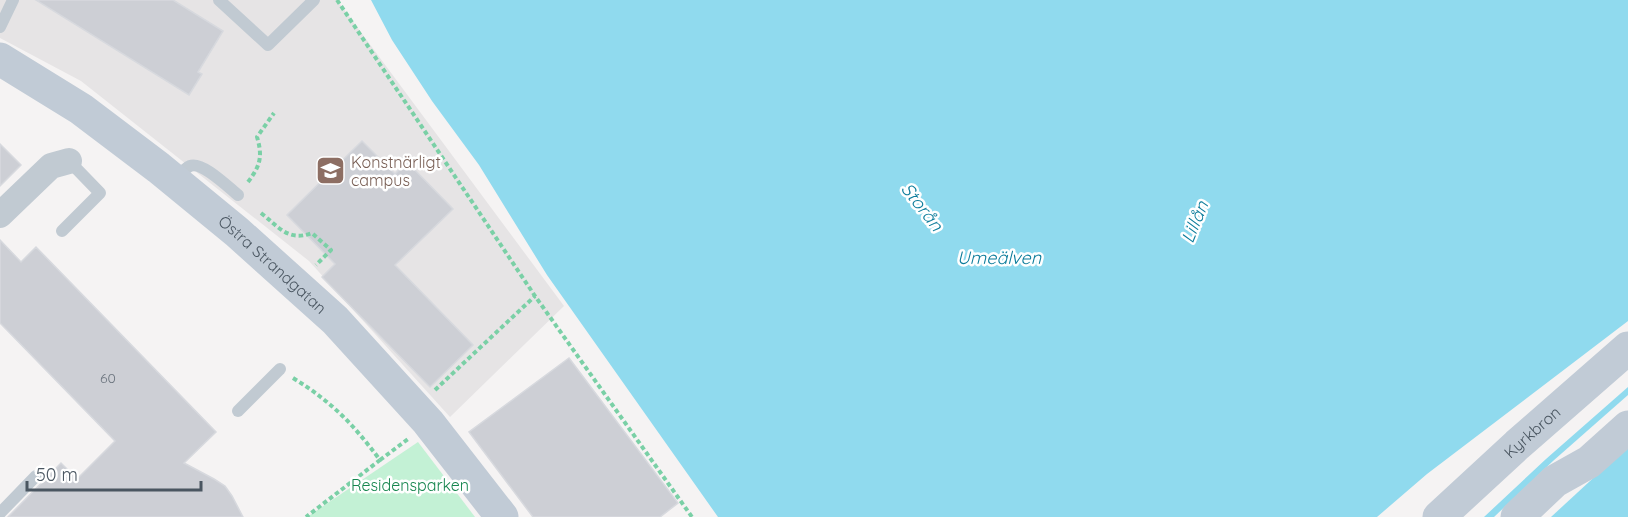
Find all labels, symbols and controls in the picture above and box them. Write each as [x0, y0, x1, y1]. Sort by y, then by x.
place label: Konstnärligt campus [351, 152, 441, 190]
school or university icon: Konstnärligt campus [314, 155, 346, 187]
water label: Storån [896, 178, 949, 236]
water label: Lillån [1176, 197, 1213, 246]
street label: Östra Strandgatan [214, 211, 331, 318]
water label: Umeälven [957, 246, 1042, 269]
house number: 60 [100, 369, 116, 387]
street label: Kyrkbron [1500, 402, 1564, 462]
scale bar [27, 454, 201, 492]
text: 50 m [36, 463, 78, 486]
park label: Residensparken [351, 475, 469, 495]

